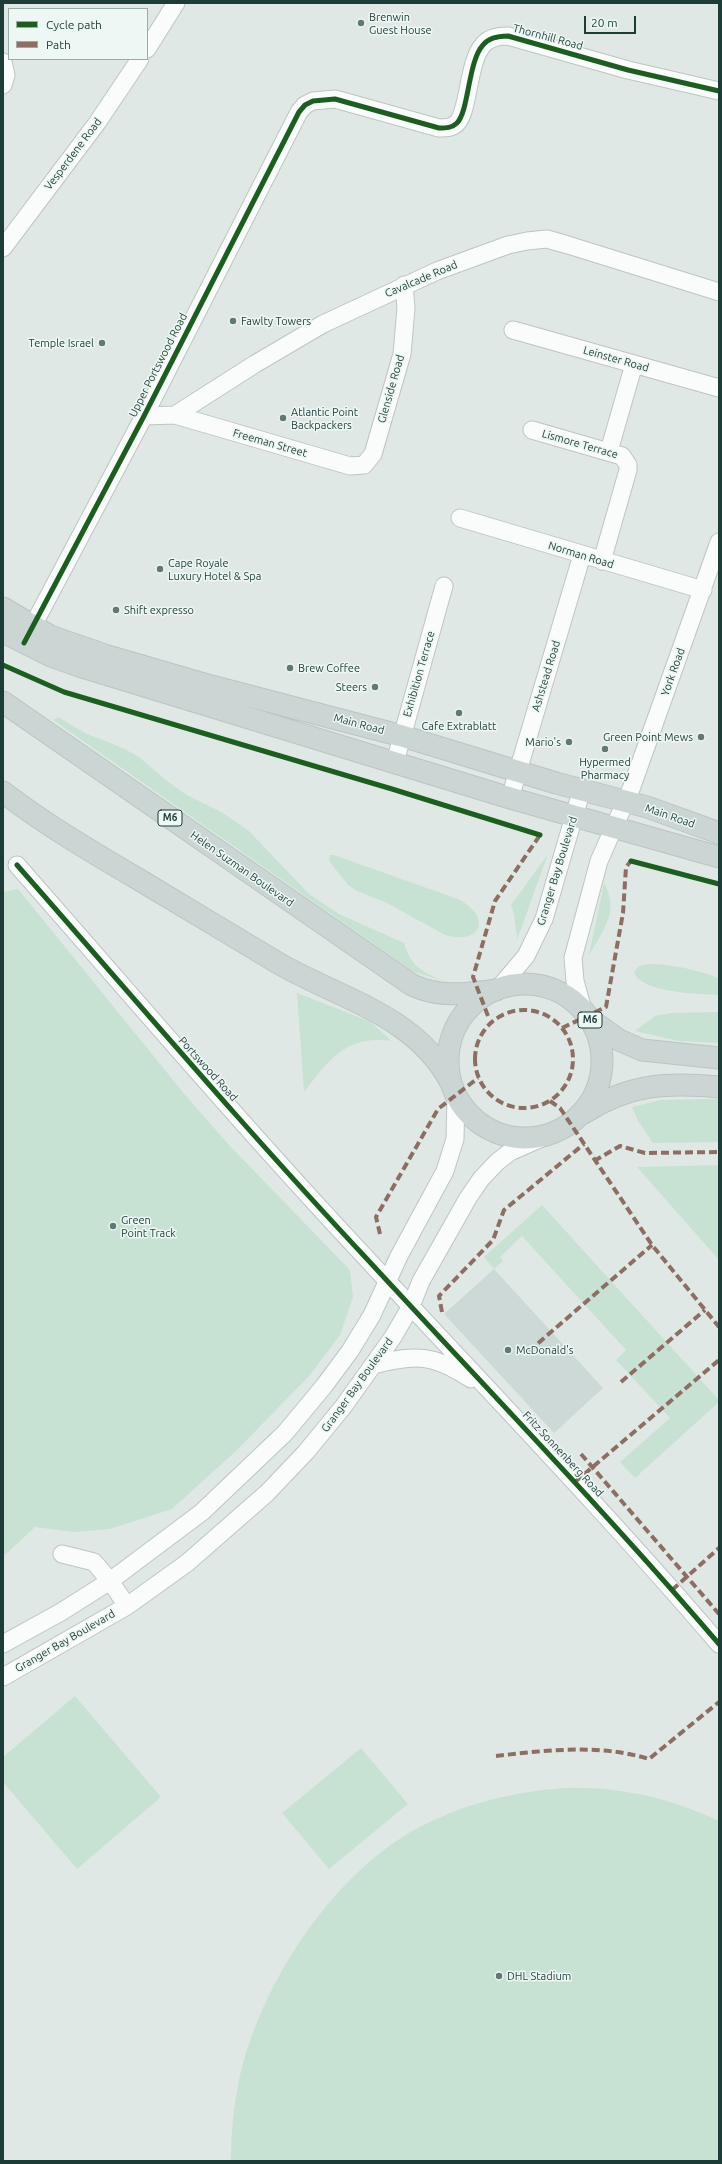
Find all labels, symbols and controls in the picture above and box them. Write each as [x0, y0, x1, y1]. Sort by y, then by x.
legend [8, 8, 148, 60]
scale bar [586, 8, 638, 34]
place label: Brenwin Guest House [369, 10, 431, 36]
text: 20 m [591, 16, 618, 29]
text: Cycle path [46, 18, 102, 31]
marker: Brenwin Guest House [356, 18, 366, 28]
street label: Thornhill Road [512, 21, 584, 53]
text: Path [46, 38, 71, 51]
street label: Vesperdene Road [42, 115, 104, 193]
street label: Cavalcade Road [383, 258, 459, 300]
street label: Upper Portswood Road [126, 311, 190, 419]
place label: Fawlty Towers [241, 314, 311, 328]
marker: Fawlty Towers [228, 316, 238, 326]
place label: Temple Israel [29, 336, 94, 350]
marker: Temple Israel [97, 338, 107, 348]
street label: Leinster Road [582, 343, 650, 375]
street label: Glenside Road [375, 353, 407, 425]
place label: Atlantic Point Backpackers [291, 405, 358, 431]
marker: Atlantic Point Backpackers [278, 413, 288, 423]
street label: Freeman Street [231, 426, 309, 460]
street label: Lismore Terrace [540, 427, 620, 461]
street label: Norman Road [547, 539, 615, 571]
place label: Cape Royale Luxury Hotel & Spa [168, 556, 261, 582]
marker: Cape Royale Luxury Hotel & Spa [155, 564, 165, 574]
place label: Shift expresso [124, 603, 194, 617]
marker: Shift expresso [111, 605, 121, 615]
street label: Exhibition Terrace [400, 629, 438, 719]
street label: Ashstead Road [529, 639, 563, 713]
street label: York Road [658, 646, 688, 698]
place label: Brew Coffee [298, 661, 360, 675]
marker: Brew Coffee [285, 663, 295, 673]
place label: Steers [336, 680, 367, 694]
marker: Steers [370, 682, 380, 692]
marker: Cafe Extrablatt [454, 708, 464, 718]
street label: Main Road [332, 711, 386, 737]
place label: Cafe Extrablatt [422, 719, 496, 733]
place label: Green Point Mews [603, 730, 693, 744]
marker: Green Point Mews [696, 732, 706, 742]
place label: Mario's [525, 735, 561, 749]
marker: Mario's [564, 737, 574, 747]
marker: Hypermed Pharmacy [600, 744, 610, 754]
place label: Hypermed Pharmacy [579, 755, 631, 781]
street label: Main Road [643, 801, 697, 831]
road number: M6 [158, 810, 182, 826]
street label: Granger Bay Boulevard [534, 815, 580, 927]
street label: Helen Suzman Boulevard [188, 828, 296, 910]
road number: M6 [578, 1012, 602, 1028]
street label: Portswood Road [176, 1034, 240, 1104]
place label: Green Point Track [121, 1213, 176, 1239]
marker: Green Point Track [108, 1221, 118, 1231]
street label: Granger Bay Boulevard [318, 1335, 396, 1435]
place label: McDonald's [516, 1343, 574, 1357]
marker: McDonald's [503, 1345, 513, 1355]
street label: Fritz Sonnenberg Road [520, 1408, 606, 1500]
street label: Granger Bay Boulevard [13, 1607, 117, 1675]
place label: DHL Stadium [507, 1969, 571, 1983]
marker: DHL Stadium [494, 1971, 504, 1981]

